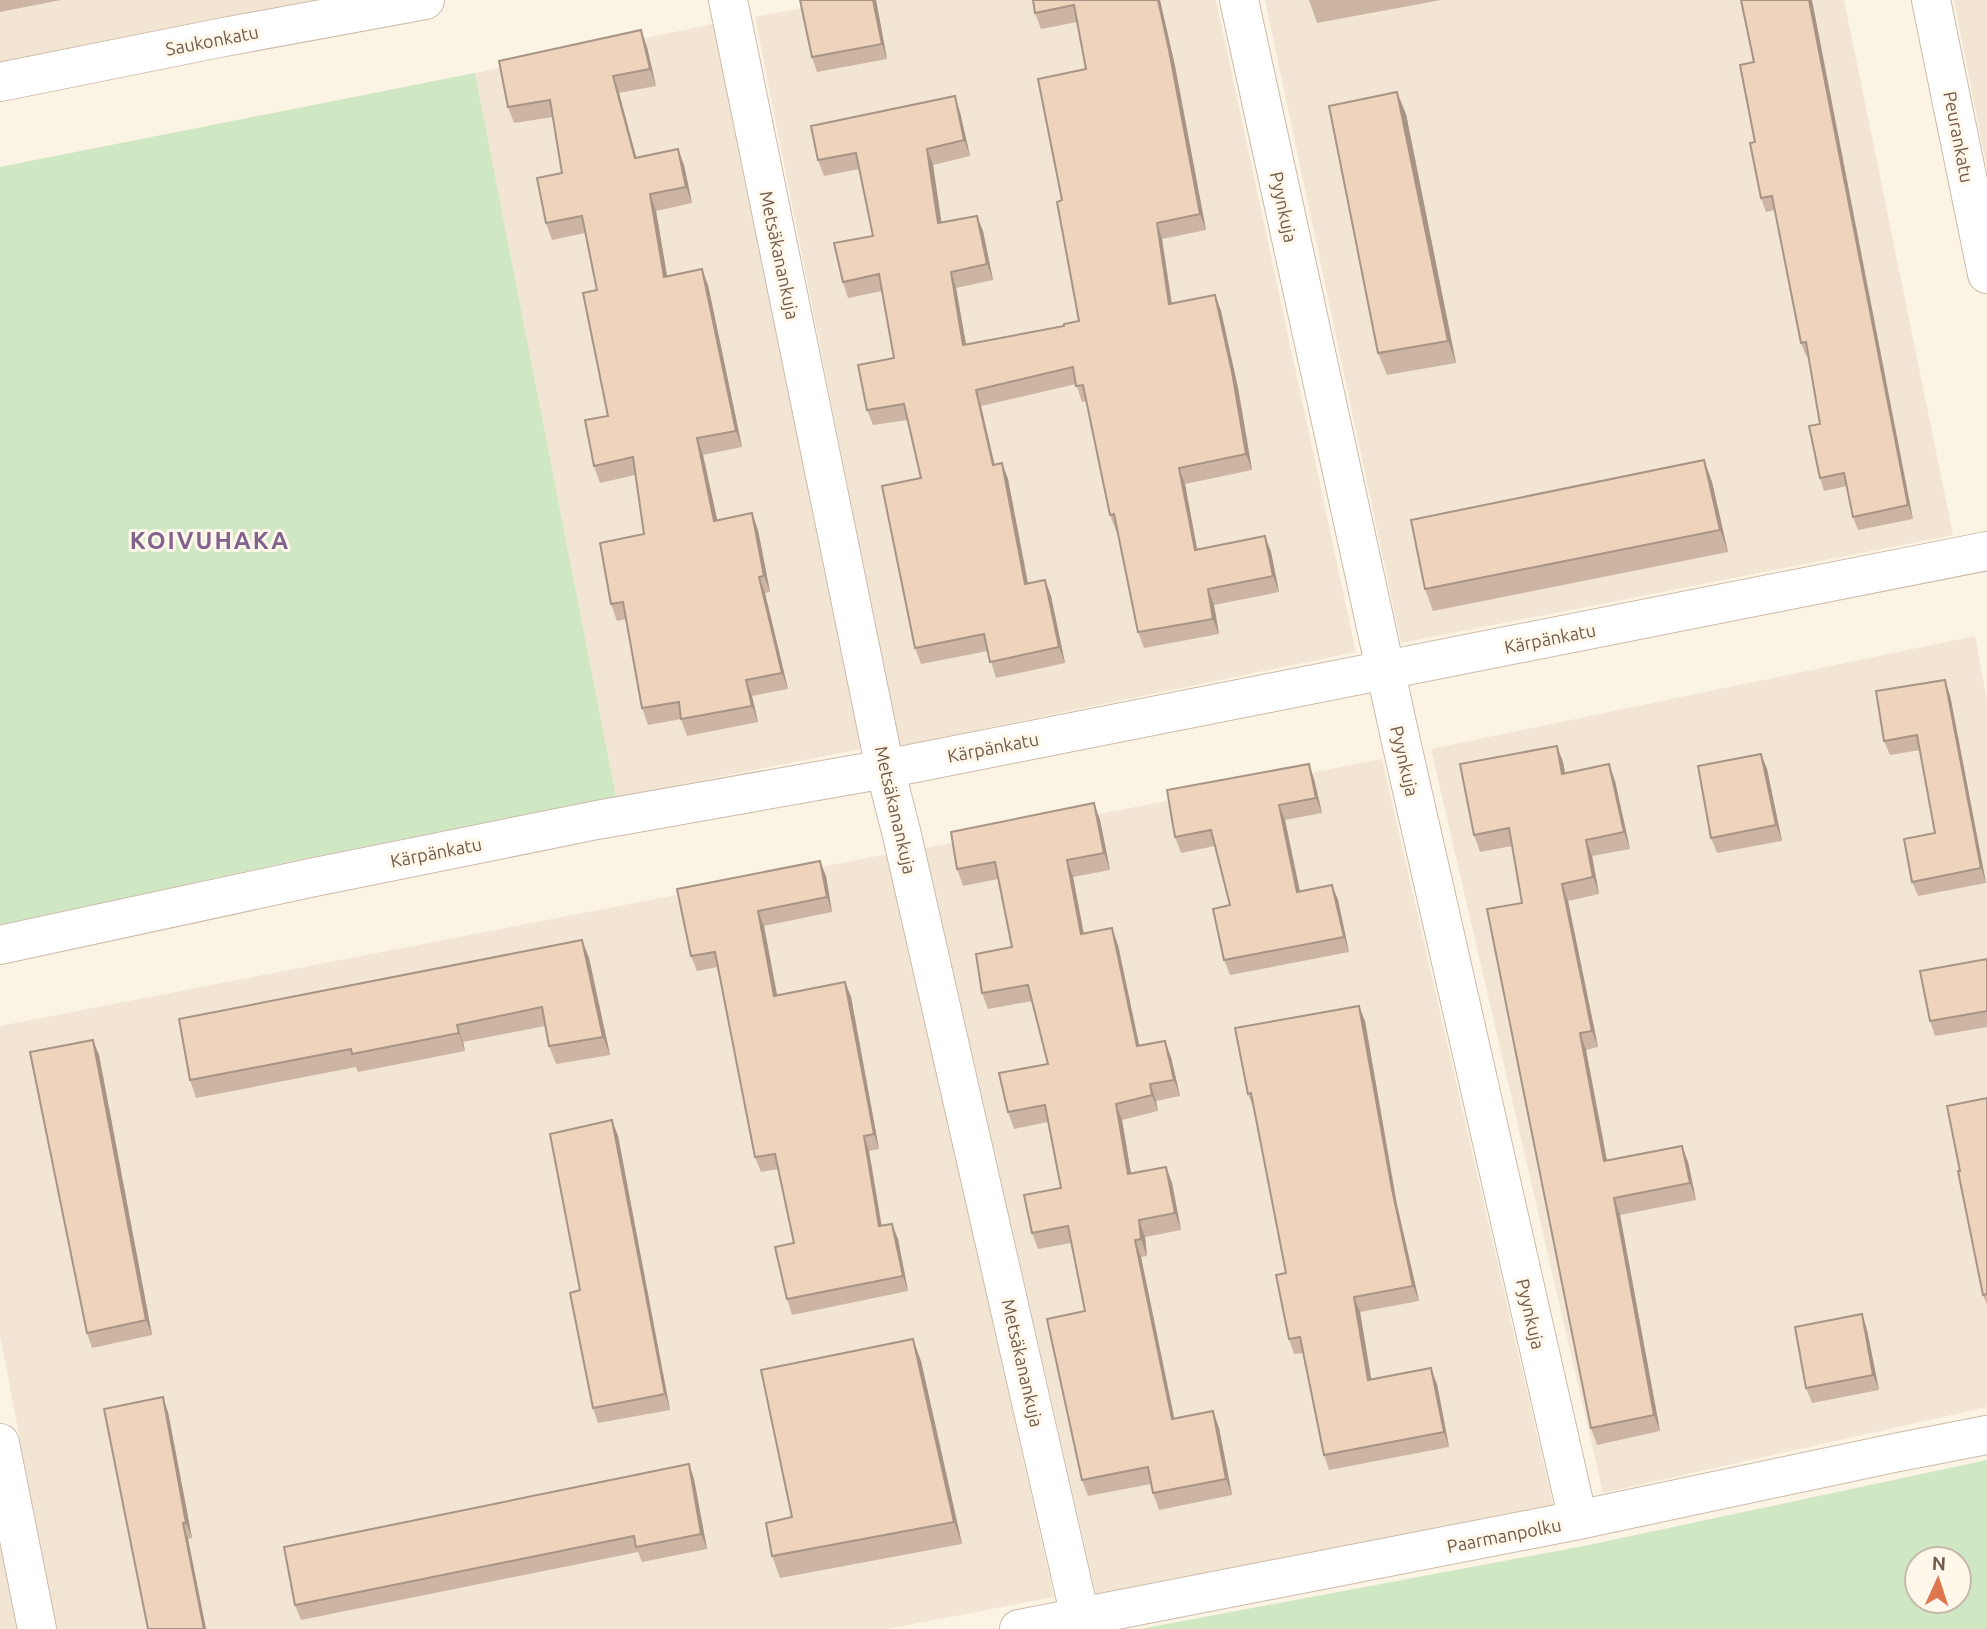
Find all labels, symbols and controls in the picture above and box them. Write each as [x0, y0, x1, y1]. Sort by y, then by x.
street label: Saukonkatu [164, 21, 260, 59]
street label: Peurankatu [1940, 90, 1978, 184]
street label: Pyynkuja [1267, 170, 1301, 244]
street label: Metsäkanankuja [757, 189, 803, 321]
district label: KOIVUHAKA [130, 527, 290, 554]
street label: Kärpänkatu [1503, 619, 1597, 657]
street label: Pyynkuja [1387, 724, 1423, 798]
street label: Kärpänkatu [946, 728, 1040, 766]
street label: Metsäkanankuja [872, 744, 920, 876]
street label: Kärpänkatu [389, 833, 483, 871]
street label: Pyynkuja [1513, 1277, 1549, 1351]
street label: Metsäkanankuja [999, 1297, 1047, 1429]
street label: Paarmanpolku [1445, 1514, 1563, 1556]
north arrow [1903, 1545, 1973, 1615]
text: N [1931, 1552, 1947, 1574]

